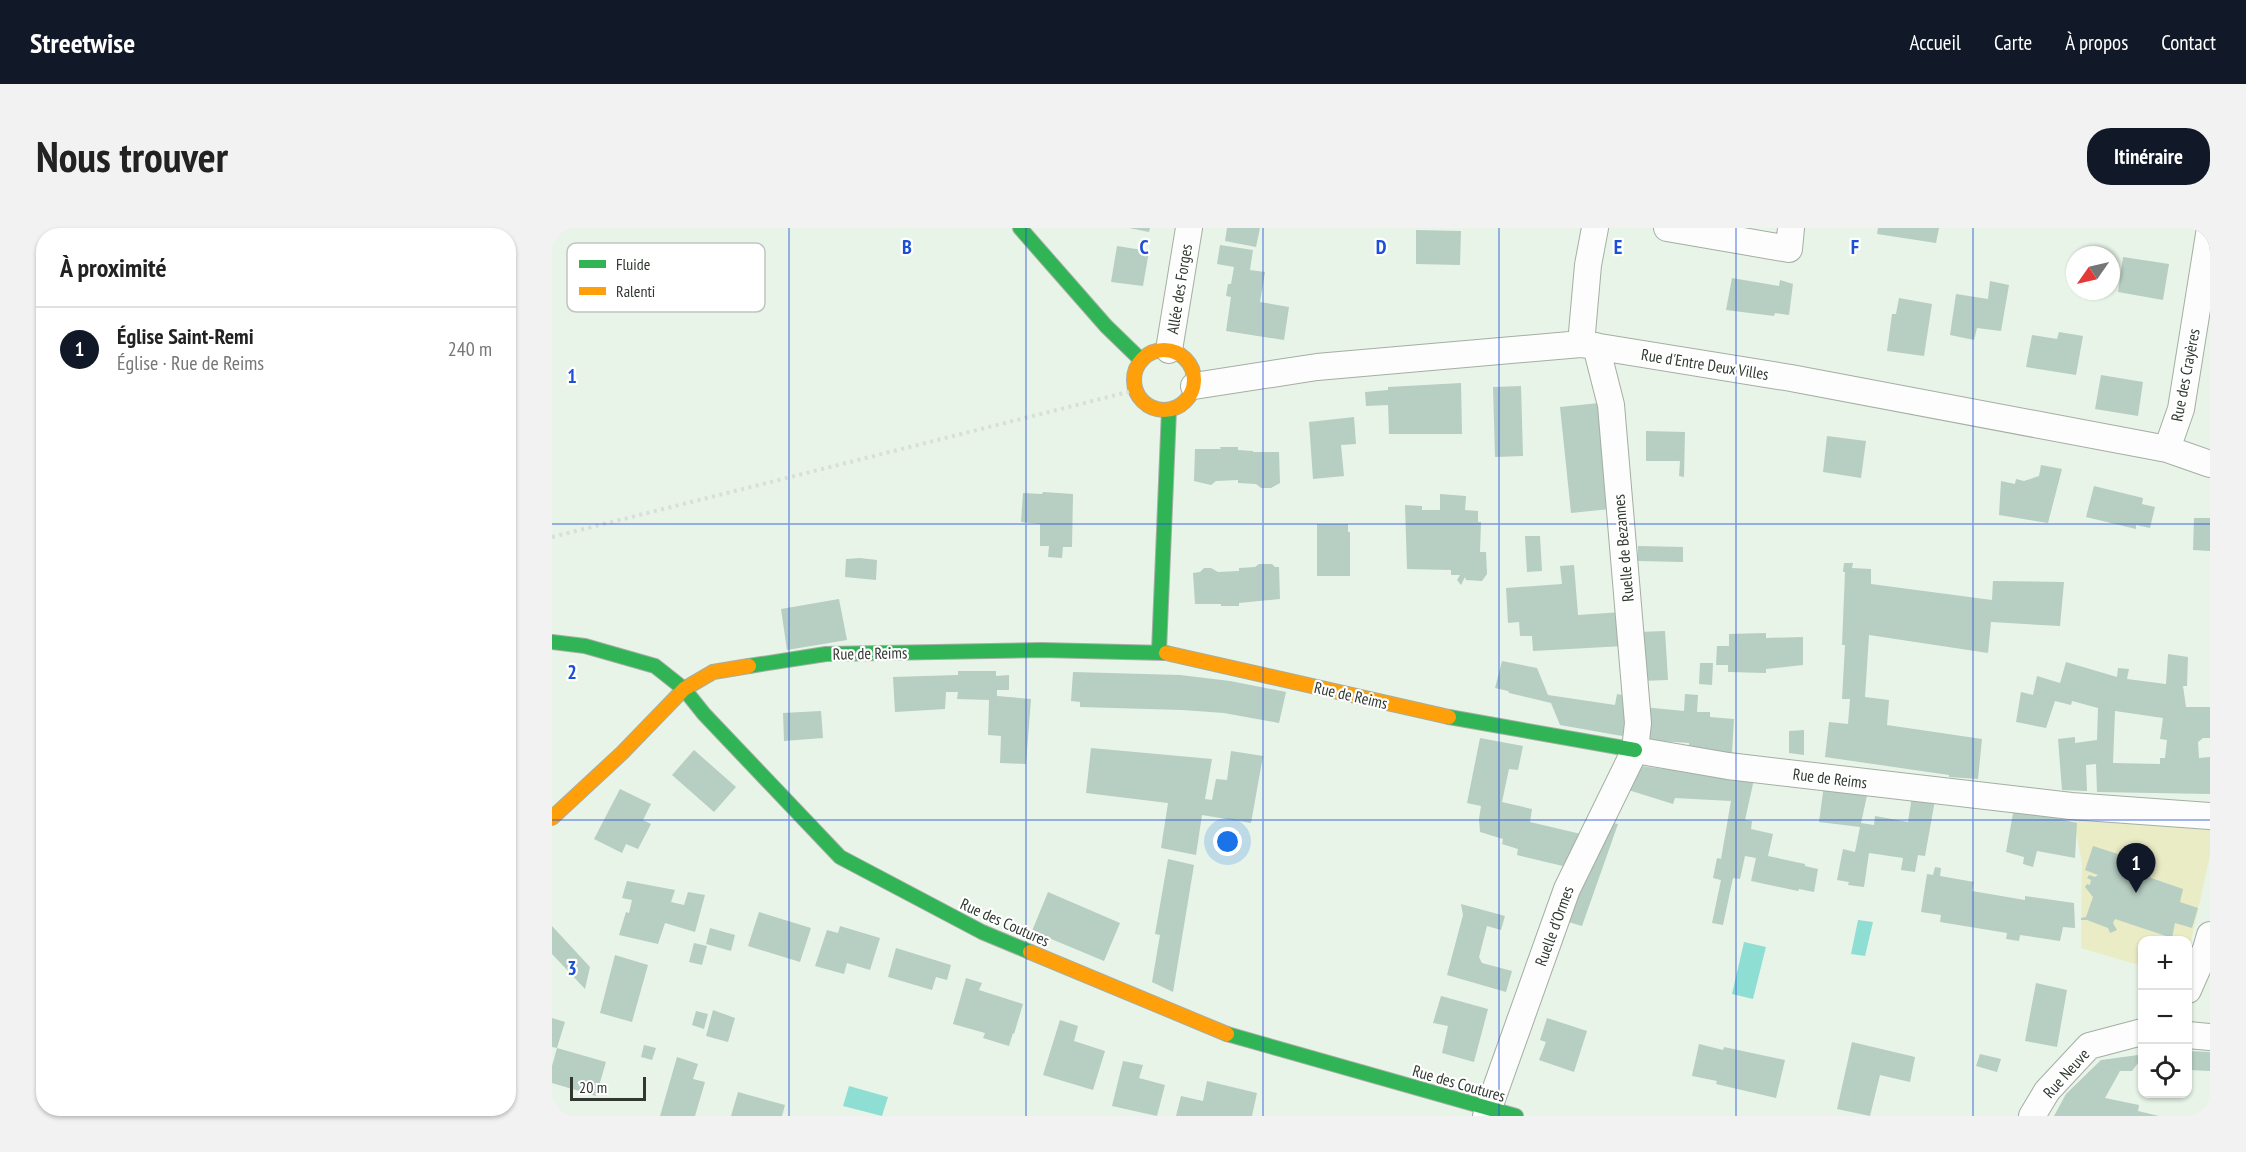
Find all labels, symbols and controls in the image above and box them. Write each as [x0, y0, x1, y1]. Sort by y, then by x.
text: Streetwise [30, 24, 135, 61]
text: Accueil [1909, 29, 1961, 56]
text: Carte [1994, 29, 2032, 56]
text: À propos [2065, 29, 2128, 56]
text: Contact [2161, 29, 2216, 56]
button: Itinéraire [2087, 128, 2210, 185]
text: Nous trouver [36, 129, 228, 184]
text: B [902, 234, 912, 260]
text: C [1139, 234, 1149, 260]
text: D [1376, 234, 1387, 260]
text: E [1614, 234, 1622, 260]
text: F [1851, 234, 1859, 260]
legend [567, 243, 765, 312]
street label: Allée des Forges [1162, 243, 1196, 335]
north arrow [2066, 246, 2120, 300]
text: À proximité [60, 251, 167, 284]
text: Fluide [616, 254, 650, 274]
text: Ralenti [616, 281, 655, 301]
text: Église Saint-Remi [117, 322, 254, 350]
street label: Rue des Crayères [2166, 327, 2204, 423]
text: 1 [75, 336, 84, 362]
text: 240 m [448, 336, 492, 362]
street label: Rue d'Entre Deux Villes [1640, 344, 1770, 384]
text: Église · Rue de Reims [117, 350, 264, 376]
text: 1 [567, 363, 577, 389]
street label: Ruelle de Bezannes [1608, 493, 1638, 603]
street label: Rue de Reims [833, 642, 907, 664]
text: 2 [567, 659, 577, 685]
street label: Rue de Reims [1312, 677, 1390, 713]
street label: Rue de Reims [1792, 764, 1868, 792]
your location [1213, 827, 1242, 856]
pin: 1 [2116, 844, 2156, 893]
street label: Ruelle d'Ormes [1530, 883, 1578, 969]
street label: Rue des Coutures [957, 893, 1053, 951]
map controls [2138, 936, 2192, 1098]
button: + [2138, 936, 2192, 990]
text: 3 [567, 955, 577, 981]
button: − [2138, 990, 2192, 1044]
street label: Rue Neuve [2039, 1044, 2093, 1102]
button: locate [2138, 1044, 2192, 1098]
street label: Rue des Coutures [1410, 1060, 1508, 1106]
scale bar [570, 1074, 646, 1102]
text: 20 m [579, 1077, 607, 1097]

